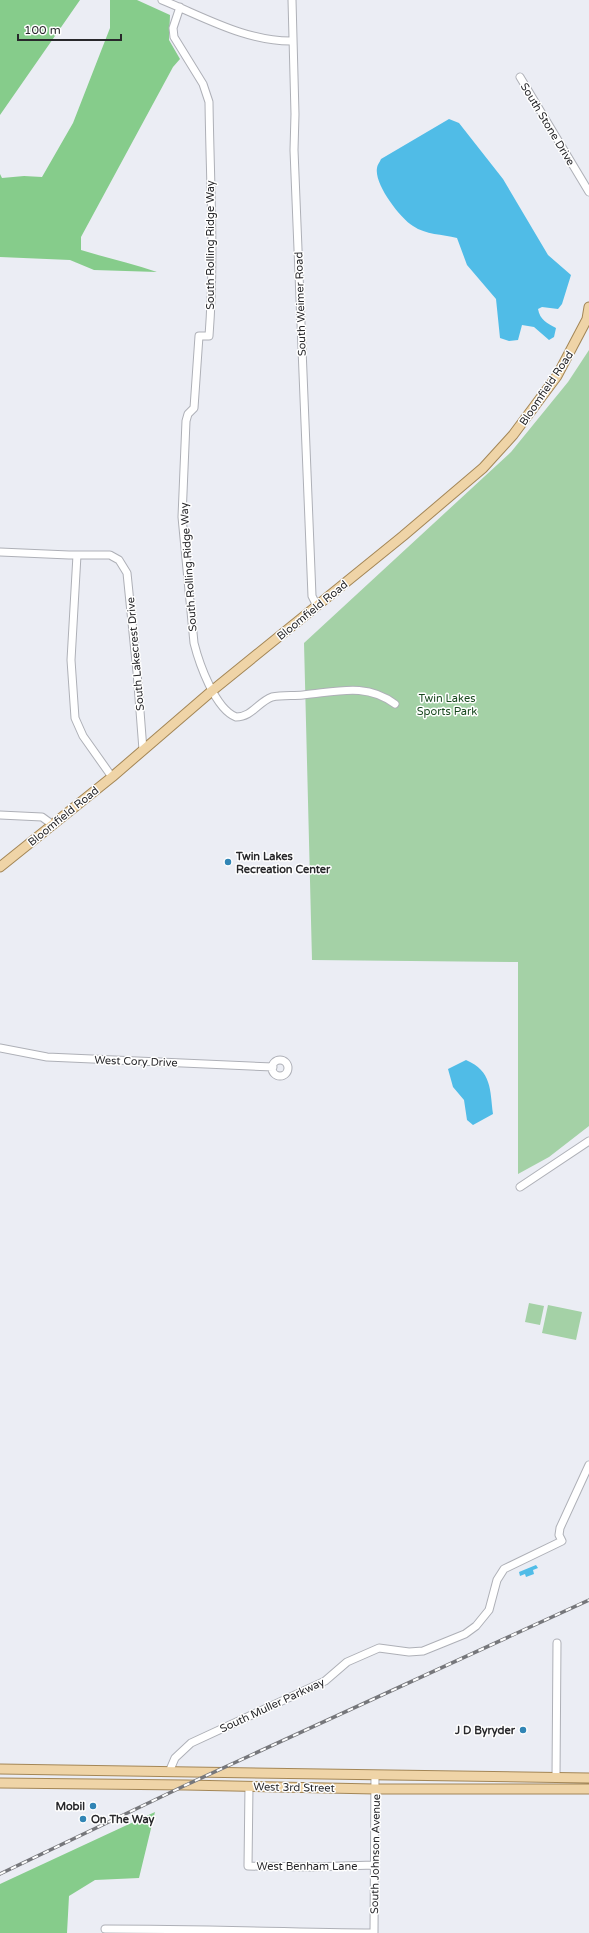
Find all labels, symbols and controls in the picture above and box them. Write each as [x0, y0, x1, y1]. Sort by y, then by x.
scale bar [18, 16, 121, 42]
text: 100 m [24, 23, 61, 37]
street label: South Stone Drive [518, 81, 577, 168]
street label: South Rolling Ridge Way [204, 180, 217, 310]
street label: South Weimer Road [292, 251, 309, 356]
street label: Bloomfield Road [517, 349, 576, 428]
street label: South Rolling Ridge Way [177, 502, 199, 632]
street label: Bloomfield Road [274, 578, 350, 643]
street label: South Lakecrest Drive [124, 597, 147, 711]
park label: Twin Lakes Sports Park [417, 692, 477, 718]
street label: Bloomfield Road [25, 784, 101, 849]
place label: Twin Lakes Recreation Center [235, 850, 331, 876]
marker: Twin Lakes Recreation Center [223, 857, 233, 867]
street label: West Cory Drive [94, 1054, 178, 1069]
street label: South Muller Parkway [218, 1675, 327, 1735]
place label: J D Byryder [454, 1724, 516, 1738]
marker: J D Byryder [518, 1725, 528, 1735]
street label: West 3rd Street [253, 1780, 335, 1795]
street label: South Johnson Avenue [368, 1794, 383, 1914]
place label: Mobil [55, 1800, 85, 1813]
marker: Mobil [88, 1801, 98, 1811]
place label: On The Way [91, 1813, 155, 1827]
marker: On The Way [78, 1814, 88, 1824]
street label: West Benham Lane [257, 1860, 357, 1873]

